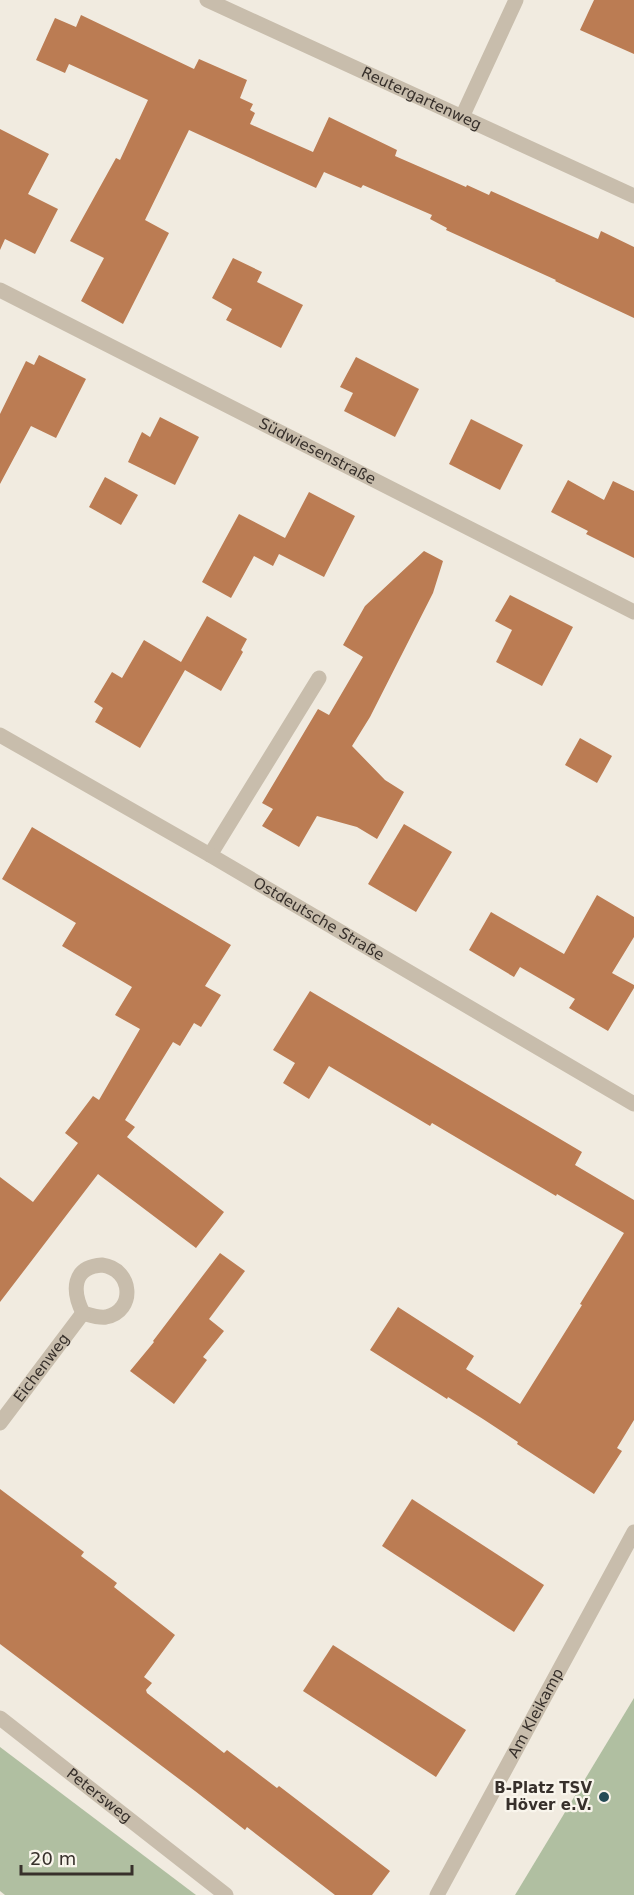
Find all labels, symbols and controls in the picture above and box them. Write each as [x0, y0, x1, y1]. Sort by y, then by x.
street label: Reutergartenweg [359, 63, 484, 134]
street label: Südwiesenstraße [256, 414, 379, 488]
street label: Ostdeutsche Straße [250, 873, 387, 964]
street label: Eichenweg [10, 1330, 73, 1406]
street label: Am Kleikamp [504, 1665, 567, 1761]
street label: Petersweg [63, 1765, 135, 1827]
place label: B-Platz TSV Höver e.V. [494, 1779, 592, 1814]
marker: B-Platz TSV Höver e.V. [597, 1790, 611, 1804]
scale bar [21, 1838, 132, 1876]
text: 20 m [30, 1848, 76, 1869]

